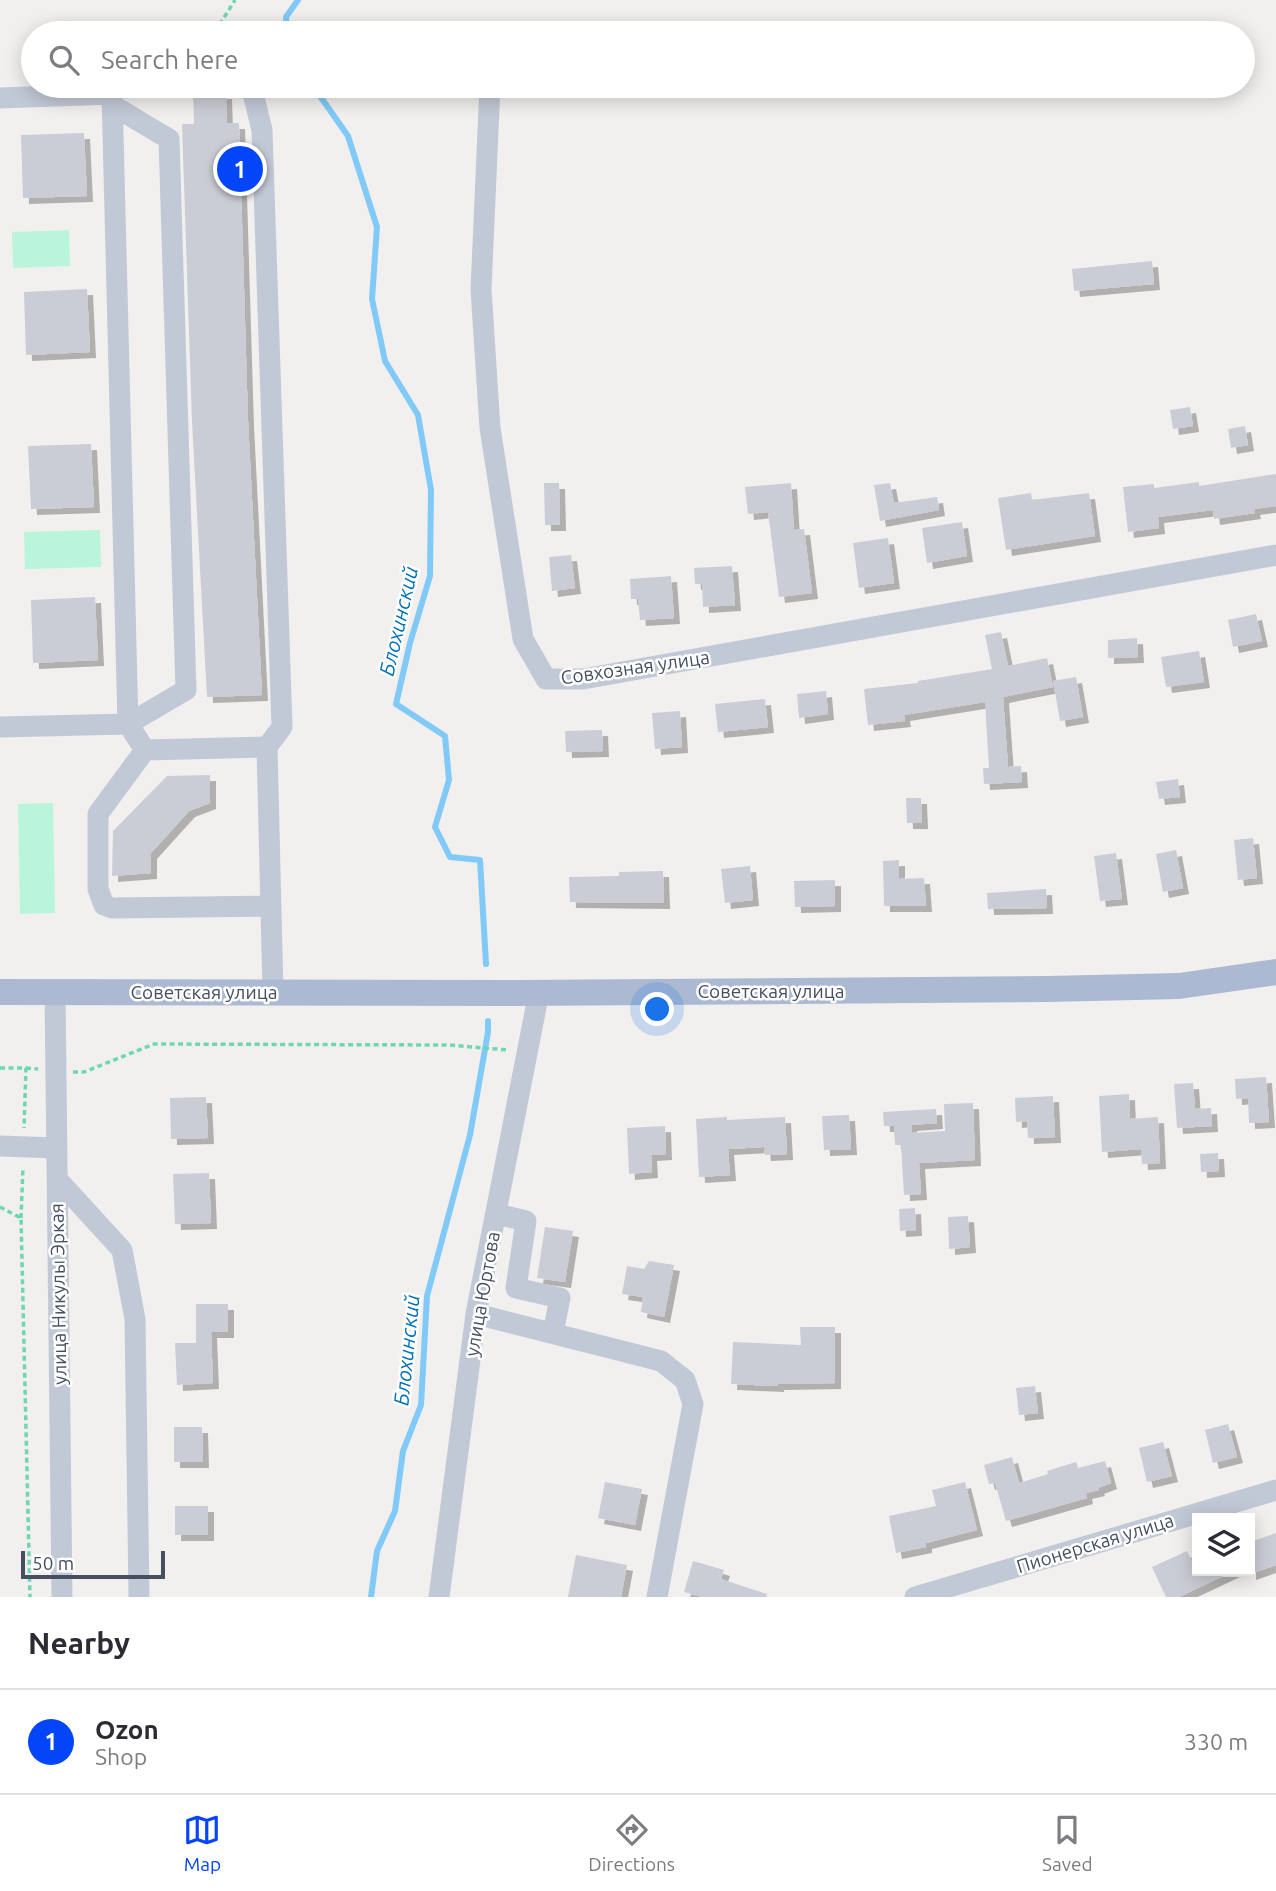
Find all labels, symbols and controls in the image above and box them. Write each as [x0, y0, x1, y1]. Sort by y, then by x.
search box [21, 21, 1255, 98]
icon: search [45, 41, 83, 79]
text: Search here [101, 45, 238, 74]
pin: 1 [217, 143, 263, 195]
water label: Блохинский [374, 564, 422, 678]
street label: Совхозная улица [559, 646, 711, 688]
street label: Советская улица [697, 980, 845, 1002]
street label: Советская улица [130, 981, 278, 1003]
your location [640, 992, 674, 1026]
street label: улица Никулы Эркая [45, 1203, 71, 1385]
street label: улица Юртова [460, 1230, 504, 1358]
water label: Блохинский [388, 1293, 424, 1407]
street label: Пионерская улица [1014, 1509, 1176, 1577]
map controls [1192, 1513, 1255, 1576]
button: layers [1192, 1513, 1255, 1576]
scale bar [21, 1548, 164, 1580]
text: 50 m [32, 1552, 74, 1574]
text: Nearby [28, 1626, 130, 1660]
text: Ozon [95, 1715, 159, 1744]
text: 1 [45, 1729, 57, 1754]
text: 330 m [1184, 1729, 1248, 1754]
text: Shop [95, 1744, 147, 1769]
tab: Map [183, 1811, 221, 1875]
tab: Directions [588, 1811, 675, 1875]
tab: Saved [1042, 1811, 1093, 1875]

